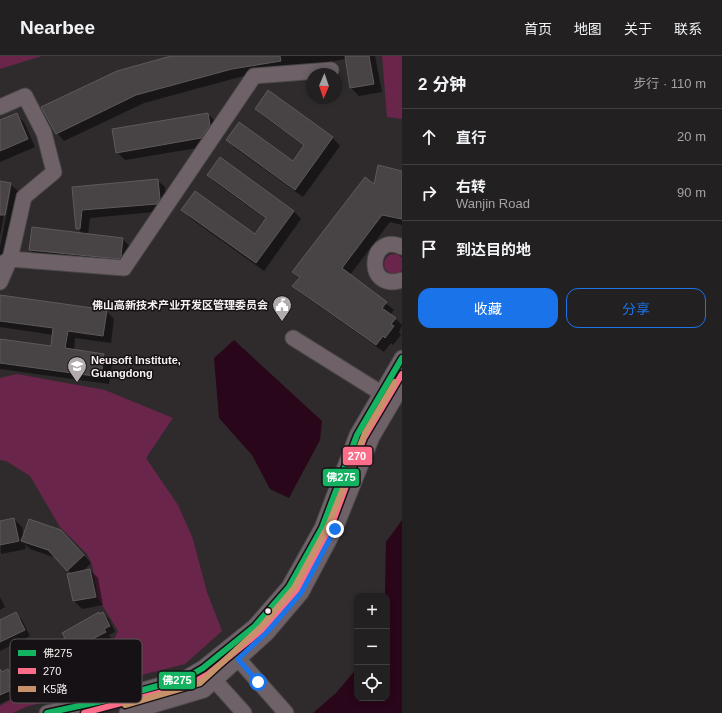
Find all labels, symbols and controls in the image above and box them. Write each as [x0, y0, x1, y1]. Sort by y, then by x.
text: Nearbee [20, 17, 95, 38]
text: 首页 [524, 21, 552, 37]
text: 地图 [574, 21, 602, 37]
text: 关于 [624, 21, 652, 37]
text: 联系 [674, 21, 702, 37]
north arrow [306, 68, 342, 104]
text: 2 分钟 [418, 75, 466, 94]
text: 步行 · 110 m [633, 76, 706, 91]
icon: ahead [418, 126, 440, 148]
text: 直行 [456, 129, 486, 146]
text: 20 m [677, 129, 706, 144]
text: 右转 [456, 178, 486, 195]
icon: right [418, 182, 440, 204]
text: 90 m [677, 185, 706, 200]
text: Wanjin Road [456, 196, 530, 211]
icon: arrive [418, 238, 440, 260]
text: 到达目的地 [456, 241, 531, 258]
button: 收藏 [418, 288, 558, 328]
button: 分享 [566, 288, 706, 328]
public building icon: 佛山高新技术产业开发区管理委员会 [271, 294, 293, 322]
place label: 佛山高新技术产业开发区管理委员会 [92, 299, 268, 311]
place label: Neusoft Institute, Guangdong [91, 354, 181, 379]
school or university icon: Neusoft Institute, Guangdong [66, 355, 88, 383]
line badge: 270 [342, 446, 373, 466]
text: 270 [348, 450, 366, 462]
line badge: 佛275 [322, 468, 360, 487]
text: 佛275 [326, 471, 356, 483]
route end [326, 520, 344, 538]
map controls [354, 593, 390, 701]
button: + [354, 593, 390, 629]
unlabelled marker [263, 606, 273, 616]
button: − [354, 629, 390, 665]
legend [10, 639, 142, 703]
text: 佛275 [43, 647, 72, 659]
text: 270 [43, 665, 61, 677]
button: locate [354, 665, 390, 701]
line badge: 佛275 [158, 671, 196, 690]
route start [249, 673, 267, 691]
text: 佛275 [162, 674, 192, 686]
text: K5路 [43, 683, 67, 695]

